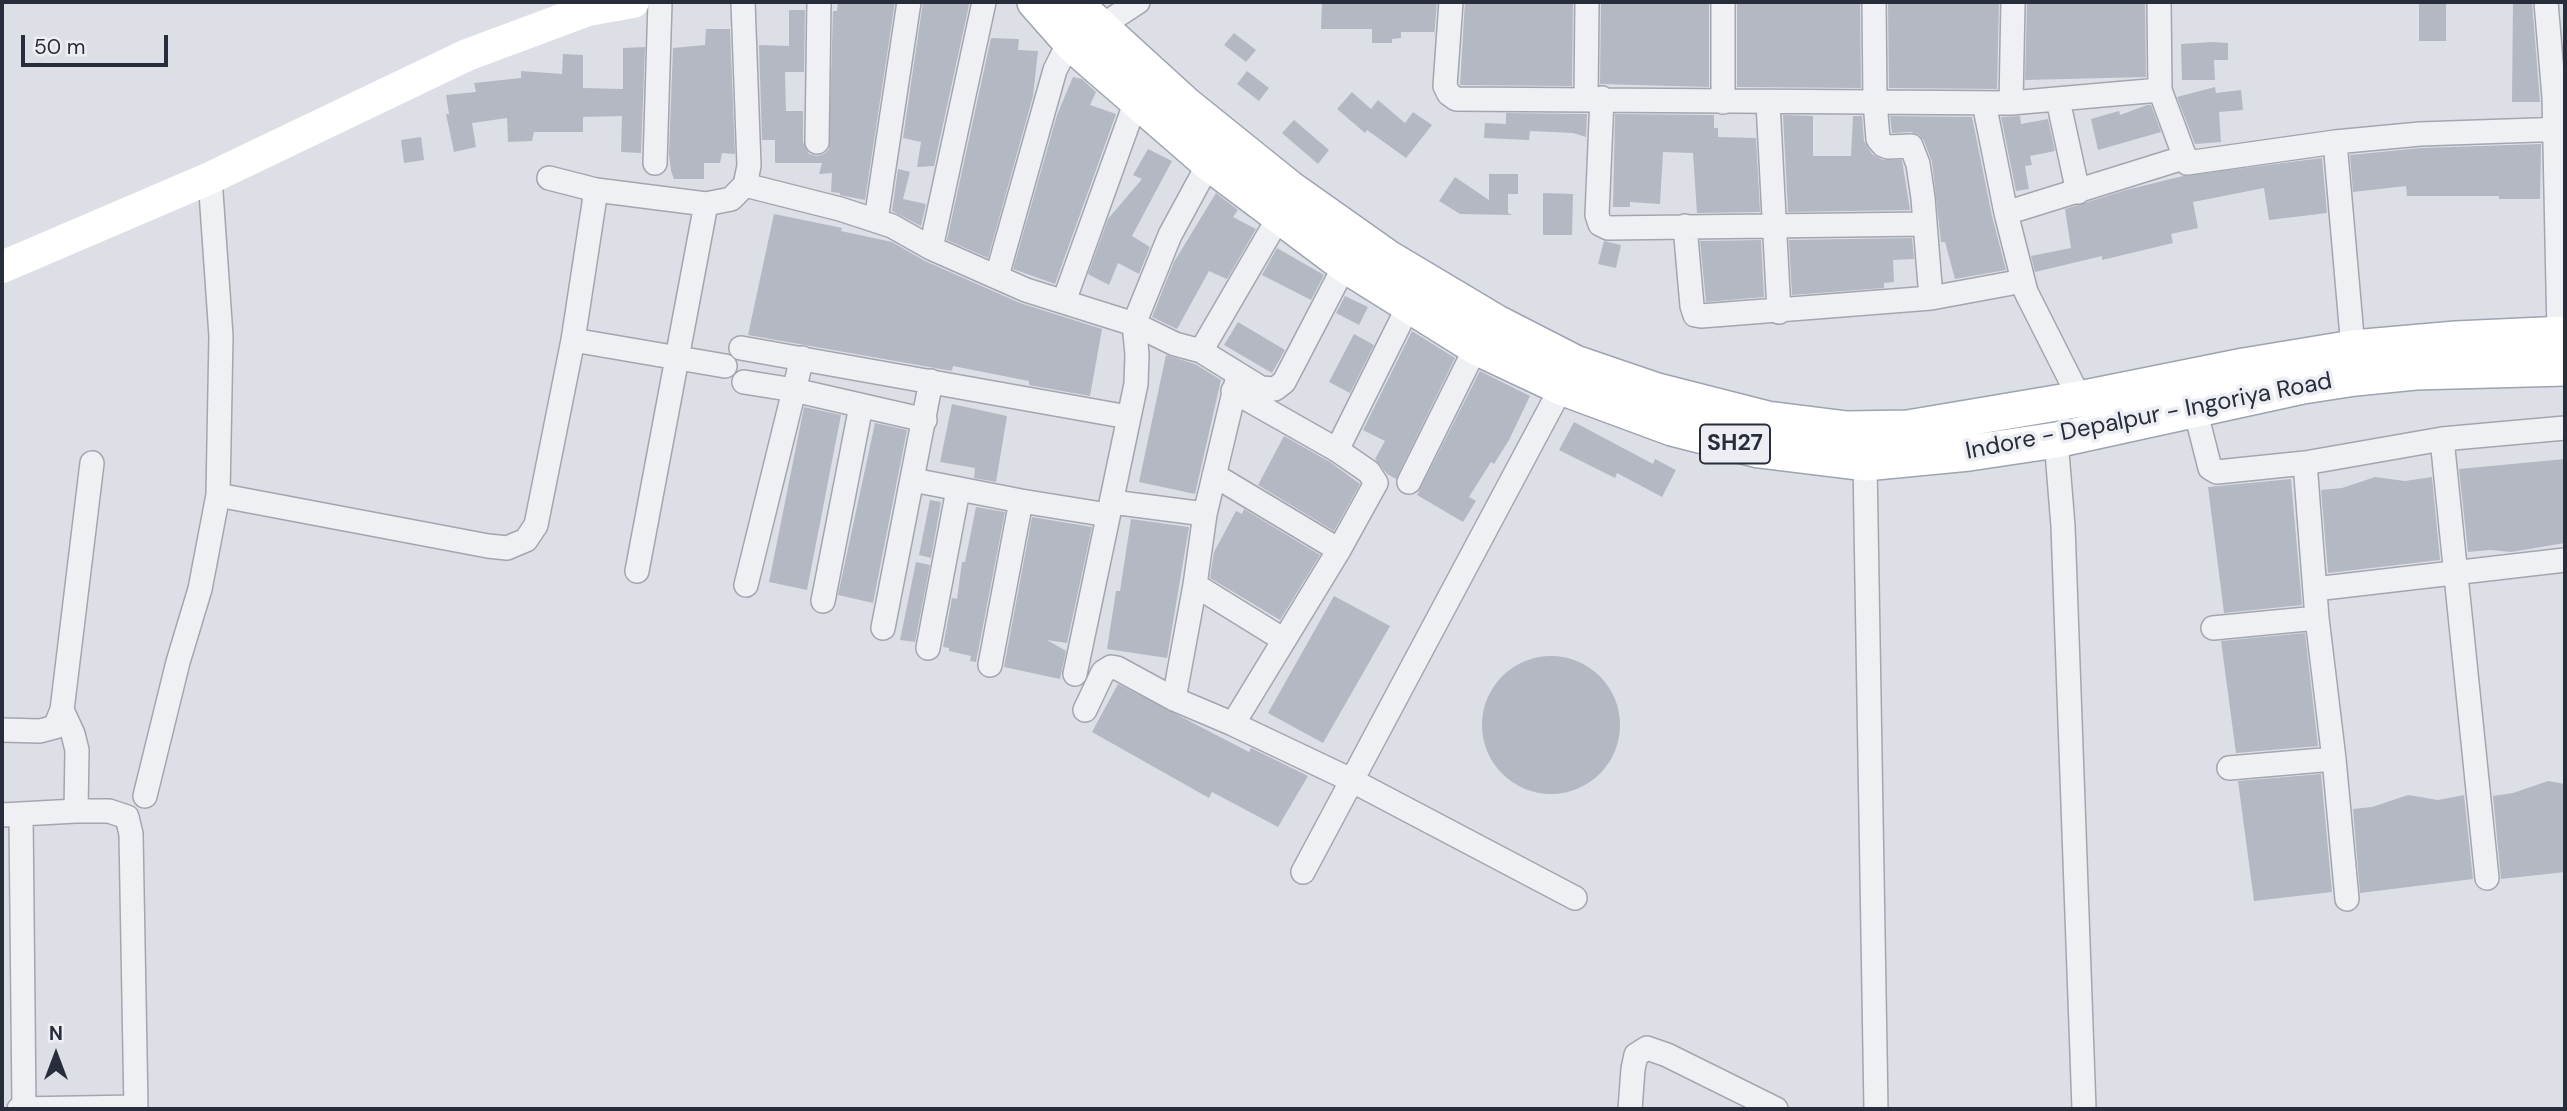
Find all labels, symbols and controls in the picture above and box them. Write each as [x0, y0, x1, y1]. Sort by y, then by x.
scale bar [24, 21, 172, 65]
text: 50 m [34, 33, 85, 61]
street label: Indore - Depalpur - Ingoriya Road [1963, 367, 2335, 467]
road number: SH27 [1700, 424, 1770, 464]
north arrow [21, 1020, 91, 1090]
text: N [49, 1021, 63, 1046]

